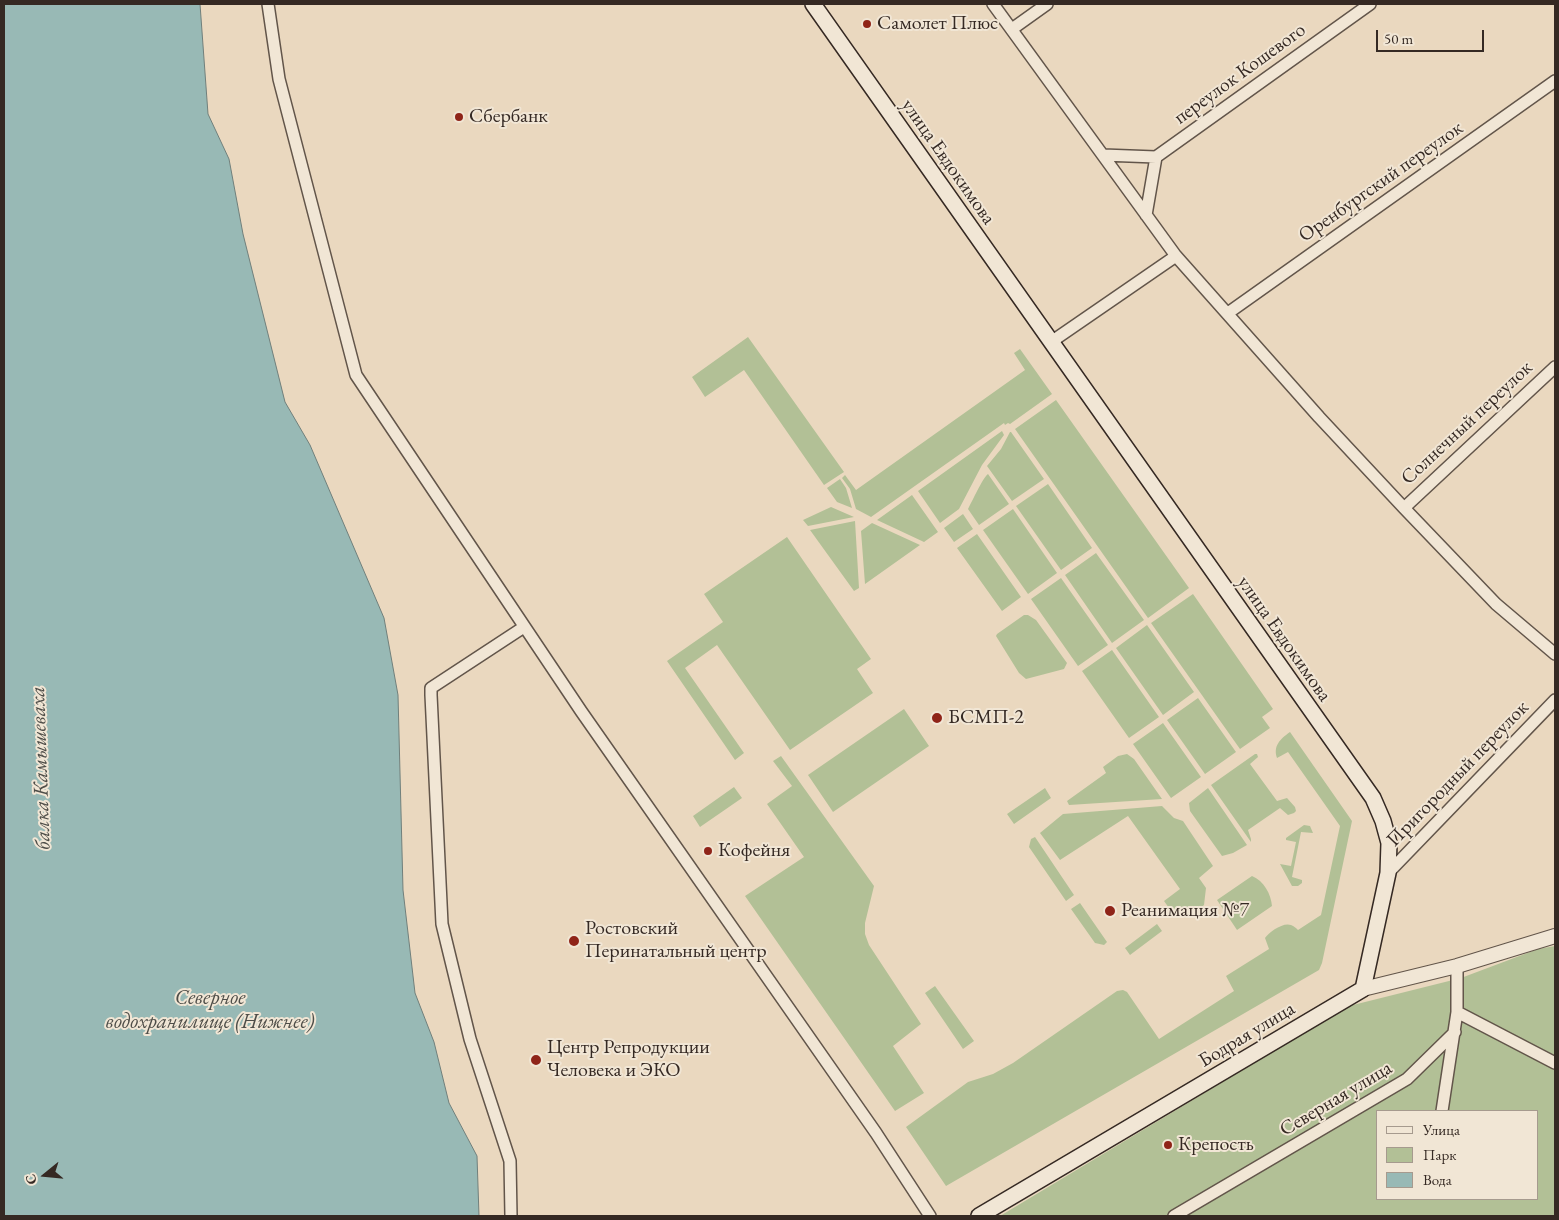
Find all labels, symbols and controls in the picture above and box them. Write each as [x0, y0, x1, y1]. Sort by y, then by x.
place label: Самолет Плюс [877, 12, 998, 36]
marker: Самолет Плюс [861, 18, 873, 30]
street label: переулок Кошевого [1169, 18, 1311, 130]
scale bar [1379, 20, 1486, 52]
text: 50 m [1384, 29, 1413, 48]
street label: улица Евдокимова [896, 94, 1000, 230]
place label: Сбербанк [469, 105, 548, 129]
marker: Сбербанк [453, 111, 465, 123]
street label: Оренбургский переулок [1294, 116, 1468, 248]
street label: Солнечный переулок [1396, 356, 1538, 490]
street label: улица Евдокимова [1232, 571, 1336, 707]
water label: балка Камышеваха [26, 686, 56, 850]
street label: Пригородный переулок [1382, 696, 1534, 852]
place label: БСМП-2 [948, 706, 1024, 730]
marker: БСМП-2 [930, 711, 944, 725]
place label: Кофейня [718, 839, 790, 863]
marker: Кофейня [702, 845, 714, 857]
place label: Реанимация №7 [1121, 899, 1249, 923]
marker: Реанимация №7 [1103, 904, 1117, 918]
place label: Ростовский Перинатальный центр [585, 917, 767, 964]
marker: Ростовский Перинатальный центр [567, 934, 581, 948]
water label: Северное водохранилище (Нижнее) [106, 985, 314, 1035]
street label: Бодрая улица [1195, 997, 1299, 1073]
place label: Центр Репродукции Человека и ЭКО [547, 1036, 710, 1083]
marker: Центр Репродукции Человека и ЭКО [529, 1053, 543, 1067]
street label: Северная улица [1276, 1056, 1396, 1142]
legend [1376, 1110, 1539, 1200]
text: Улица [1423, 1120, 1460, 1139]
place label: Крепость [1178, 1133, 1254, 1157]
marker: Крепость [1162, 1139, 1174, 1151]
text: Парк [1423, 1145, 1456, 1164]
north arrow [20, 1150, 70, 1200]
text: Вода [1423, 1170, 1452, 1189]
text: С [21, 1172, 41, 1187]

